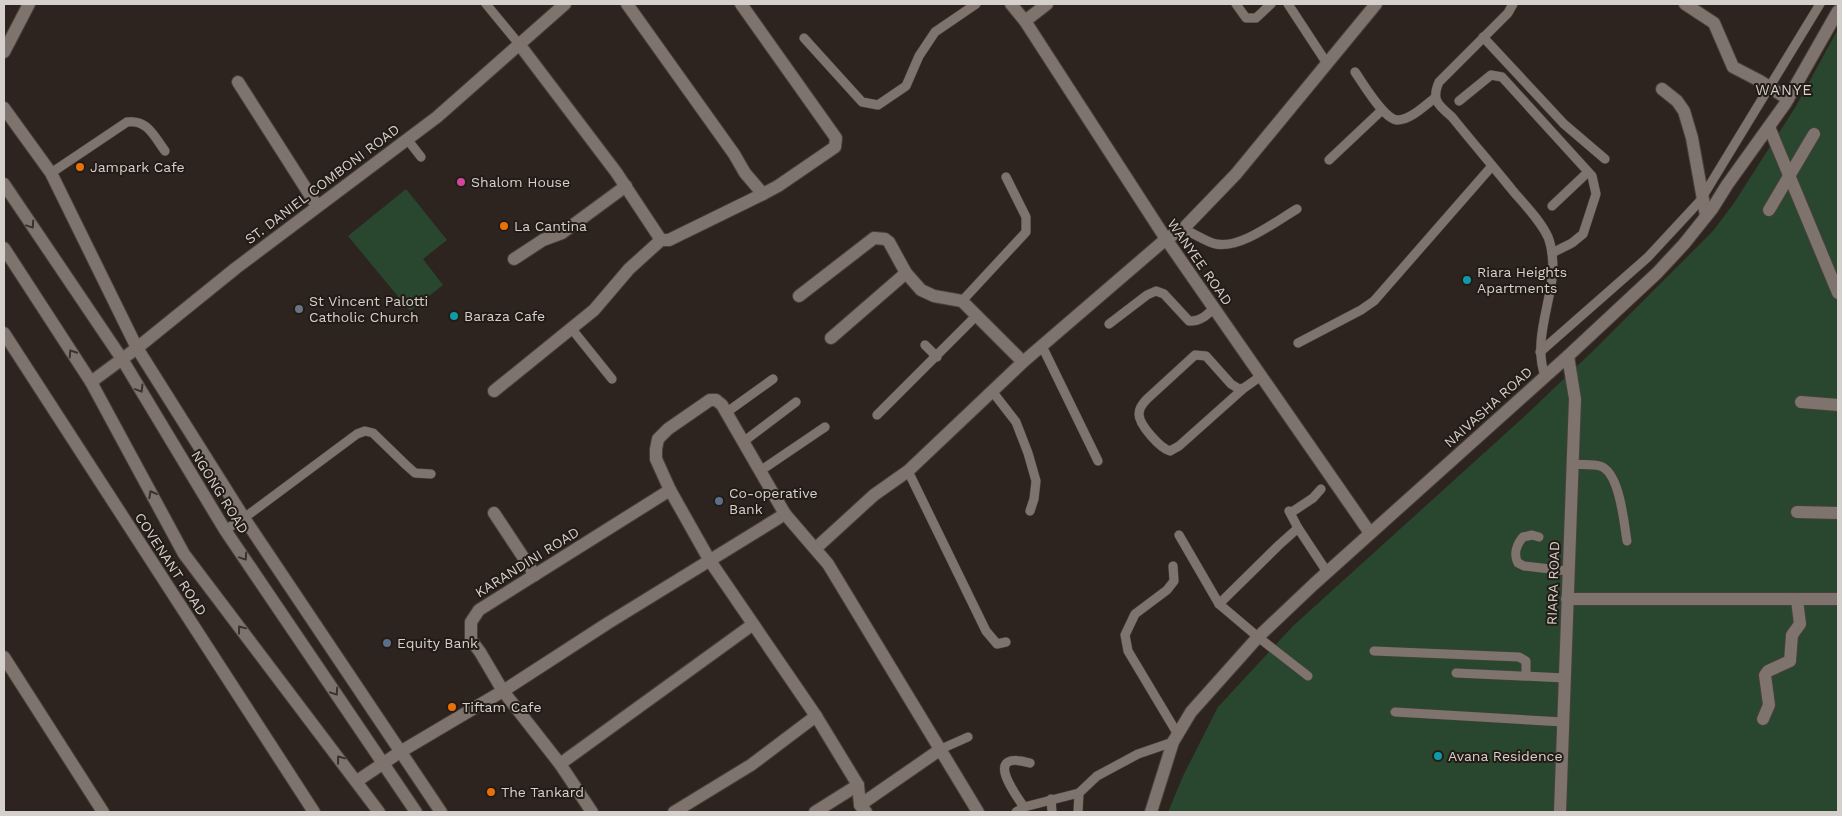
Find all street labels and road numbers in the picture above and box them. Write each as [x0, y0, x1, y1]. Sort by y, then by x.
street label: ST. DANIEL COMBONI ROAD [242, 121, 402, 247]
street label: WANYEE ROAD [1164, 216, 1236, 308]
street label: NAIVASHA ROAD [1441, 363, 1535, 451]
street label: NGONG ROAD [188, 448, 252, 536]
street label: COVENANT ROAD [132, 510, 210, 618]
street label: KARANDINI ROAD [472, 524, 582, 600]
street label: RIARA ROAD [1544, 541, 1562, 625]

